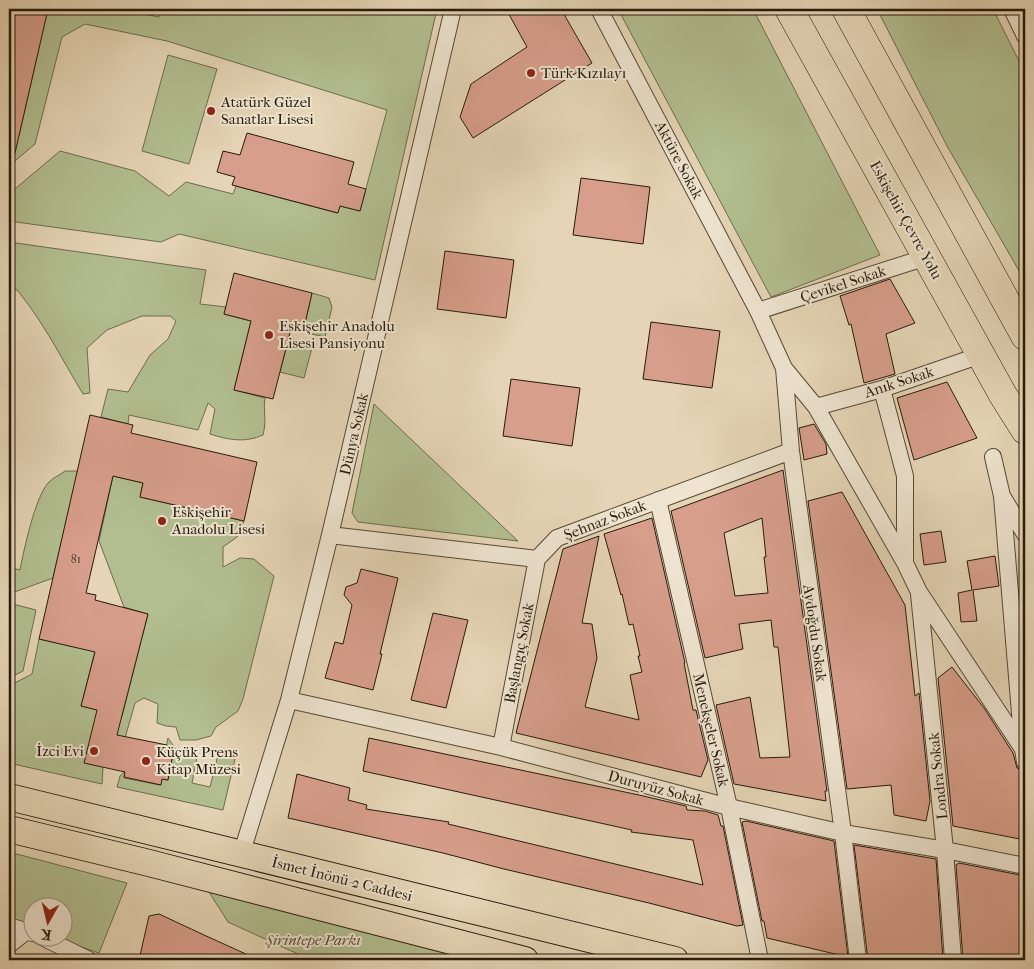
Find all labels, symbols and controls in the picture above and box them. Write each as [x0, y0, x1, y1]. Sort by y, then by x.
place label: Türk Kızılayı [541, 64, 627, 82]
marker: Türk Kızılayı [525, 67, 537, 79]
place label: Atatürk Güzel Sanatlar Lisesi [220, 93, 314, 128]
marker: Atatürk Güzel Sanatlar Lisesi [205, 105, 217, 117]
street label: Aktüre Sokak [650, 117, 707, 202]
street label: Eskişehir Çevre Yolu [866, 158, 946, 283]
street label: Çevikel Sokak [798, 262, 888, 306]
place label: Eskişehir Anadolu Lisesi Pansiyonu [279, 317, 395, 352]
marker: Eskişehir Anadolu Lisesi Pansiyonu [263, 329, 275, 341]
street label: Anık Sokak [861, 362, 936, 402]
street label: Dünya Sokak [336, 391, 372, 477]
street label: Şehnaz Sokak [561, 496, 649, 544]
place label: Eskişehir Anadolu Lisesi [171, 503, 266, 538]
marker: Eskişehir Anadolu Lisesi [156, 515, 168, 527]
house number: 81 [71, 552, 81, 566]
street label: Aydoğdu Sokak [799, 582, 831, 683]
street label: Başlangıç Sokak [500, 601, 538, 705]
street label: Menekşeler Sokak [689, 671, 733, 789]
street label: Londra Sokak [924, 731, 952, 820]
place label: İzci Evi [36, 742, 85, 760]
place label: Küçük Prens Kitap Müzesi [156, 743, 242, 778]
marker: İzci Evi [88, 745, 100, 757]
marker: Küçük Prens Kitap Müzesi [140, 755, 152, 767]
street label: Duruyüz Sokak [606, 767, 706, 810]
street label: İsmet İnönü-2 Caddesi [270, 853, 415, 905]
north arrow [22, 896, 72, 946]
text: K [39, 925, 52, 944]
park label: Şirintepe Parkı [264, 931, 361, 949]

